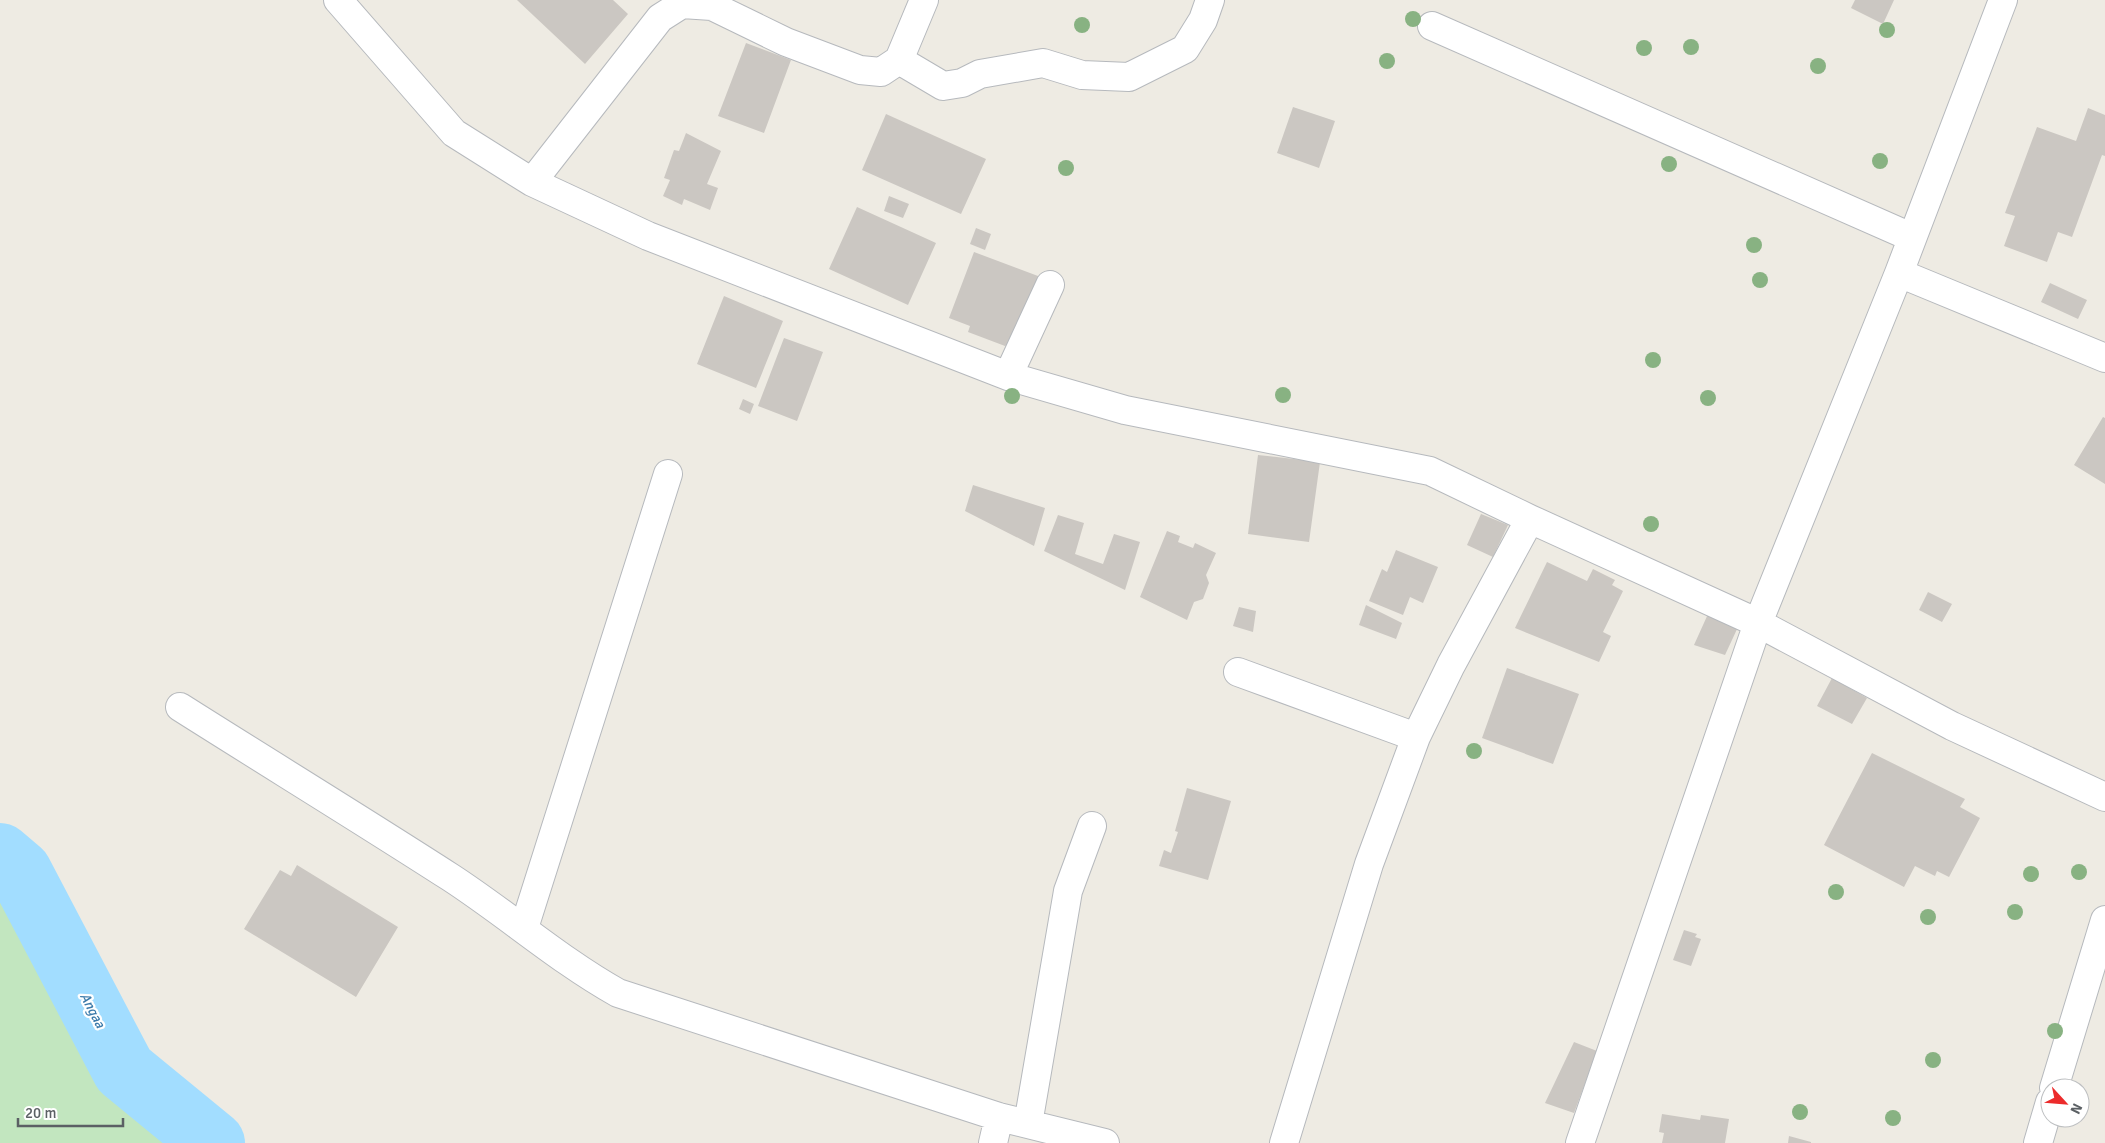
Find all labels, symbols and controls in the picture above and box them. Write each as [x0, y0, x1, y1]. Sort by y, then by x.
water label: Angaa [76, 990, 109, 1032]
north arrow [2040, 1078, 2090, 1128]
scale bar [18, 1096, 122, 1128]
text: N [2066, 1100, 2086, 1117]
text: 20 m [25, 1104, 56, 1122]

